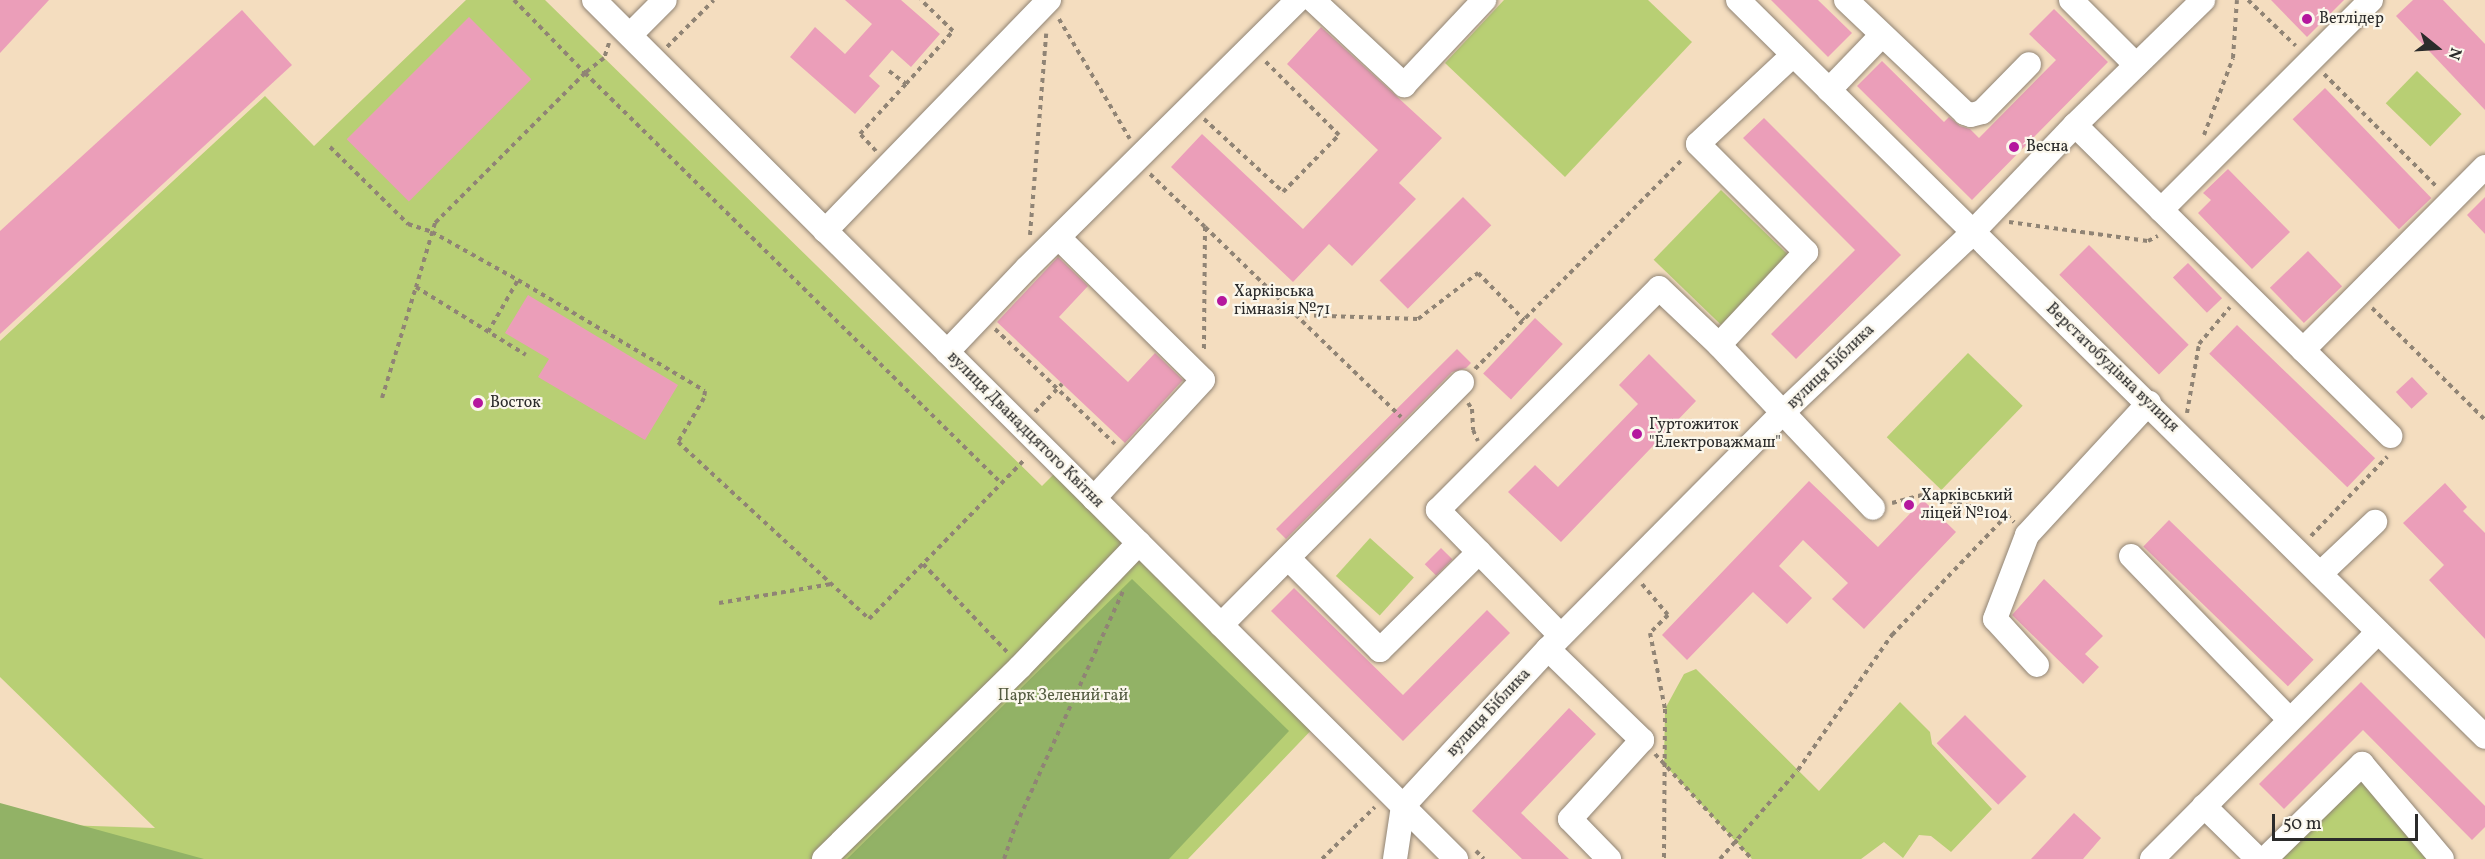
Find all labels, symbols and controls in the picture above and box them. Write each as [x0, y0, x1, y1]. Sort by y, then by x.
place label: Ветлідер [2319, 9, 2384, 29]
marker: Ветлідер [2300, 12, 2314, 26]
north arrow [2407, 18, 2467, 78]
text: N [2442, 45, 2466, 62]
place label: Весна [2026, 137, 2068, 157]
marker: Весна [2007, 140, 2021, 154]
place label: Харківська гімназія №71 [1234, 282, 1330, 320]
marker: Харківська гімназія №71 [1215, 294, 1229, 308]
street label: Верстатобудівна вулиця [2041, 299, 2183, 437]
street label: вулиця Біблика [1783, 321, 1879, 413]
street label: вулиця Дванадцятого Квітня [943, 348, 1107, 512]
place label: Восток [490, 393, 541, 413]
marker: Восток [471, 396, 485, 410]
place label: Гуртожиток "Електроважмаш" [1649, 415, 1781, 453]
marker: Гуртожиток "Електроважмаш" [1630, 427, 1644, 441]
place label: Харківський ліцей №104 [1921, 486, 2013, 524]
marker: Харківський ліцей №104 [1902, 498, 1916, 512]
street label: вулиця Біблика [1443, 665, 1535, 761]
park label: Парк Зелений гай [998, 686, 1128, 706]
scale bar [2275, 802, 2420, 840]
text: 50 m [2283, 812, 2322, 837]

